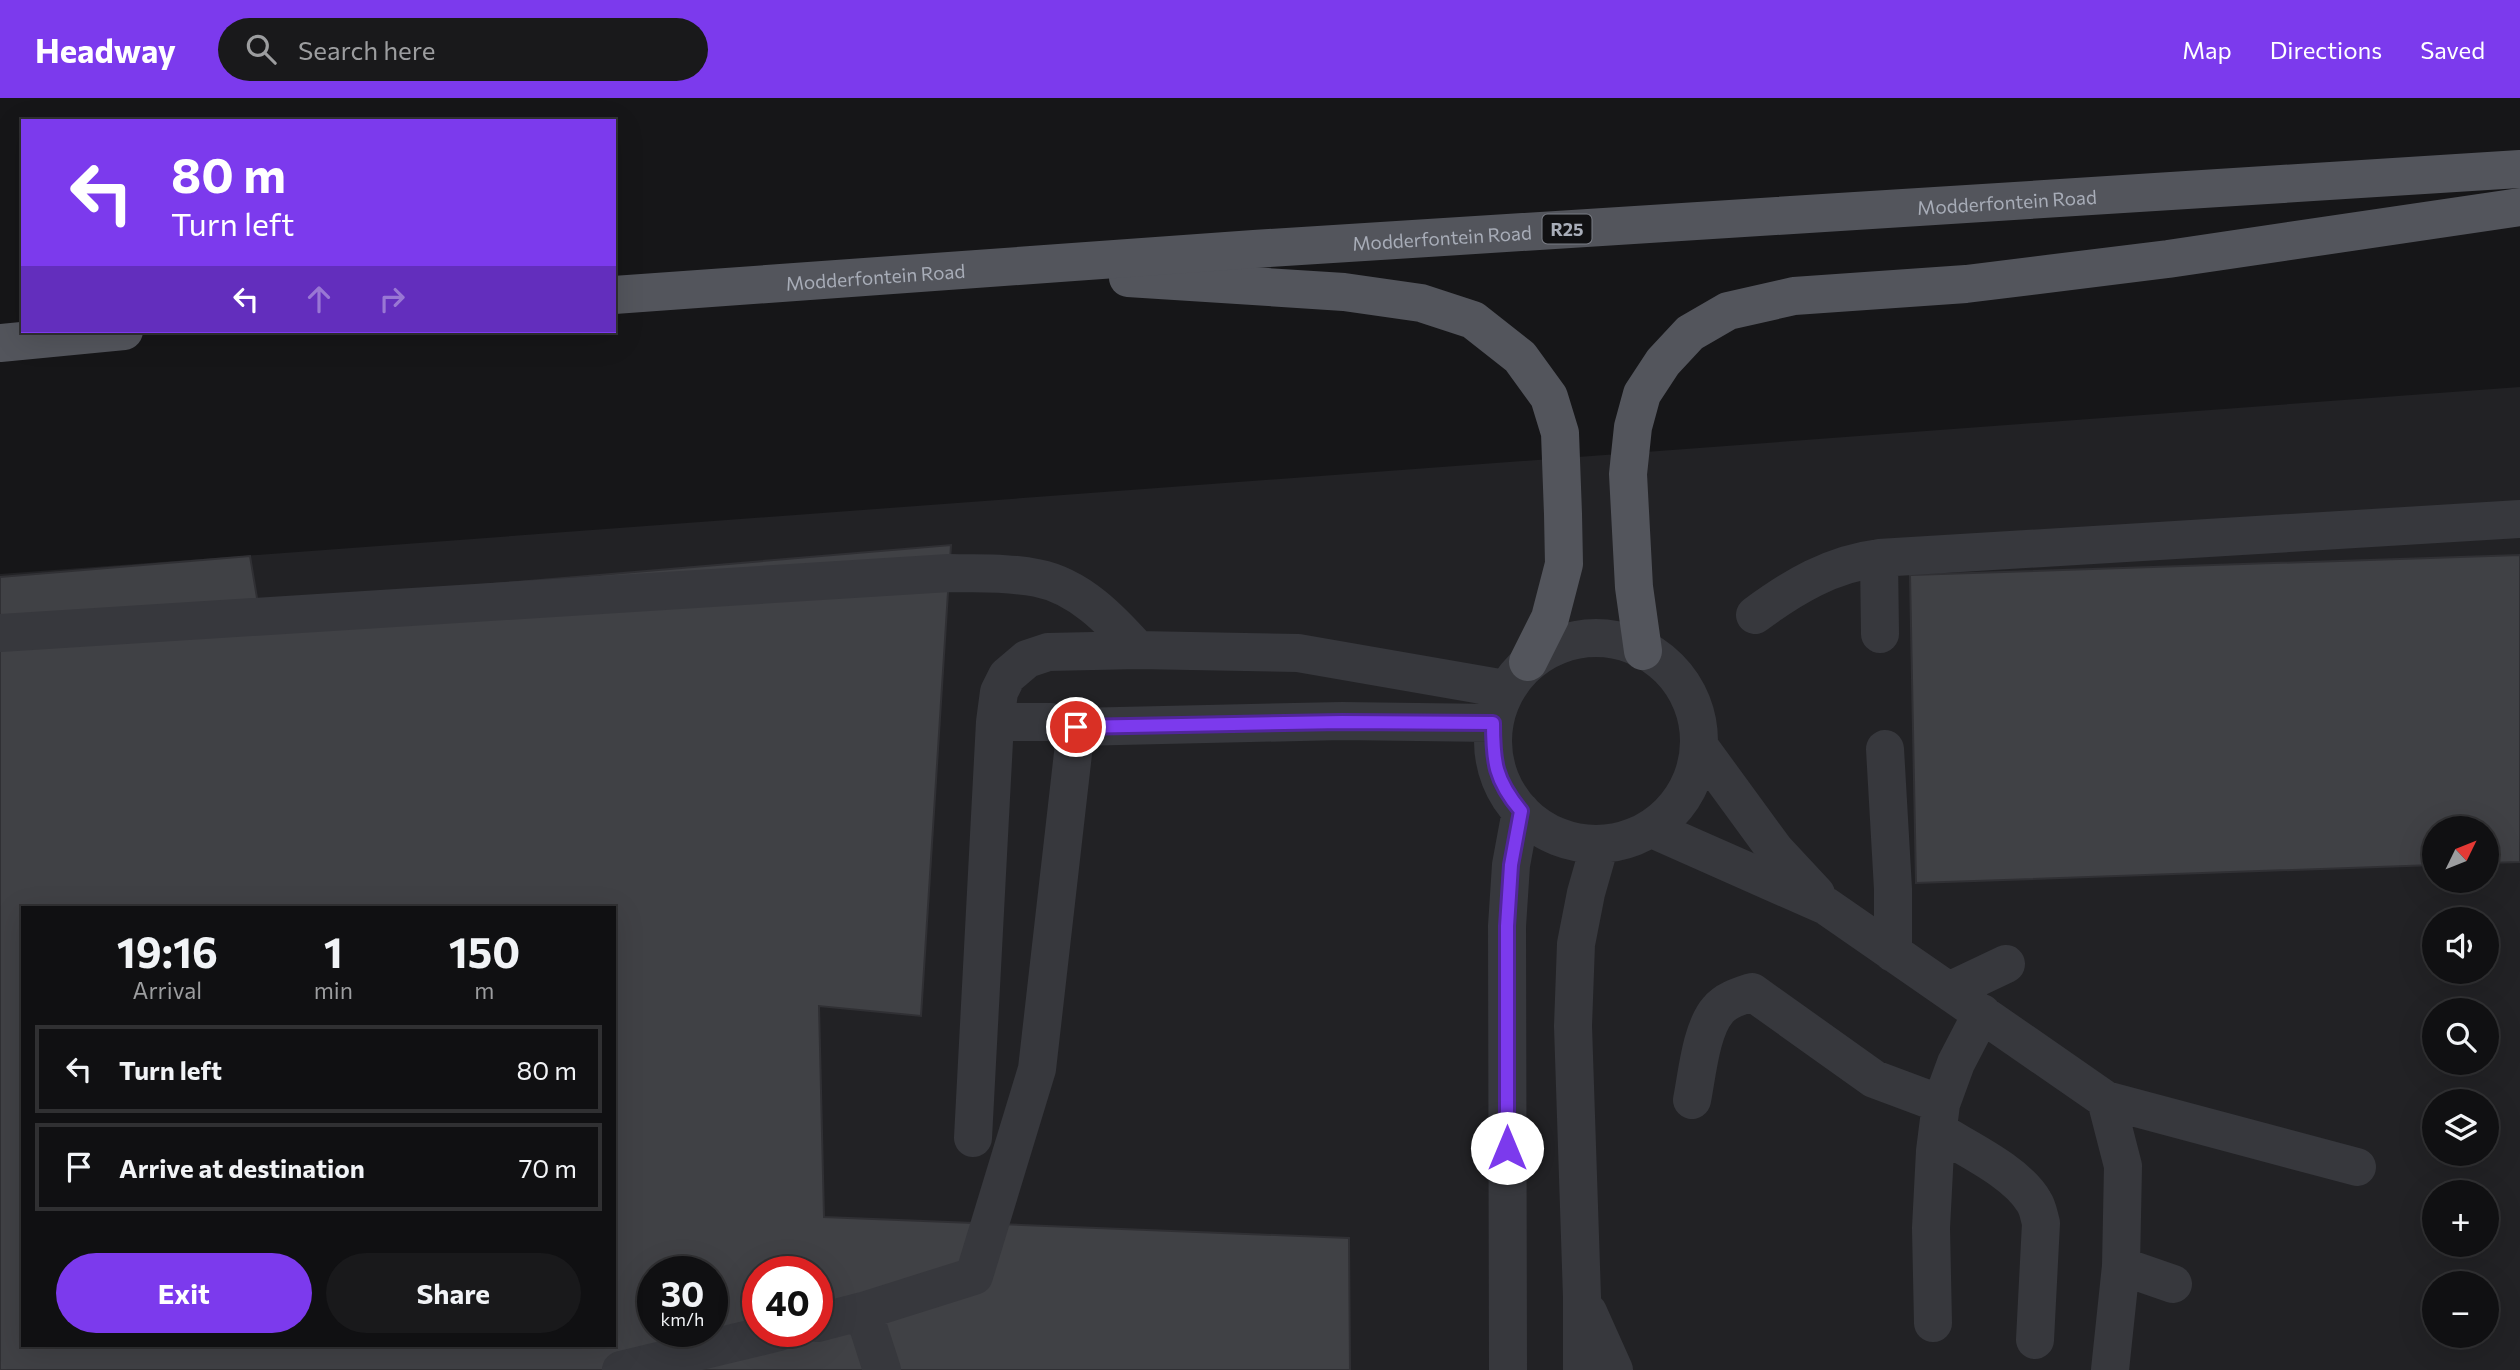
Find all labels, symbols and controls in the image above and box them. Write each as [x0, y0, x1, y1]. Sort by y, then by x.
search box [218, 18, 708, 81]
text: Headway [35, 29, 176, 70]
icon: search [242, 30, 280, 68]
text: Search here [298, 34, 436, 65]
text: Map [2182, 35, 2232, 64]
text: Directions [2270, 35, 2382, 64]
text: Saved [2420, 35, 2485, 64]
text: 80 m [171, 143, 286, 203]
icon: left [56, 147, 147, 238]
street label: Modderfontein Road [1916, 184, 2097, 219]
text: Turn left [171, 203, 295, 243]
road number: R25 [1542, 214, 1592, 244]
street label: Modderfontein Road [1351, 220, 1532, 254]
street label: Modderfontein Road [785, 258, 966, 294]
icon: left [227, 280, 265, 318]
icon: ahead [300, 280, 338, 318]
icon: right [373, 280, 411, 318]
pin [1046, 697, 1106, 757]
icon: arrive [1057, 708, 1095, 746]
north arrow [2422, 816, 2499, 892]
map controls [2422, 816, 2499, 1348]
button: sound [2422, 907, 2499, 984]
text: 19:16 [117, 925, 218, 977]
text: 1 [324, 925, 343, 977]
text: 150 [449, 925, 520, 977]
text: Arrival [133, 976, 202, 1004]
text: min [314, 976, 353, 1004]
text: m [474, 976, 494, 1004]
button: search [2422, 998, 2499, 1075]
icon: left [60, 1050, 98, 1088]
text: Turn left [119, 1054, 222, 1085]
text: 80 m [517, 1054, 577, 1085]
button: layers [2422, 1089, 2499, 1166]
position arrow [1470, 1111, 1544, 1185]
icon: arrive [60, 1148, 98, 1186]
text: Arrive at destination [119, 1152, 365, 1183]
text: 70 m [519, 1152, 577, 1183]
button: + [2422, 1180, 2499, 1257]
button: Exit [56, 1253, 312, 1333]
button: Share [326, 1253, 581, 1333]
speed limit sign: 40 [742, 1256, 833, 1347]
text: 30 [661, 1271, 704, 1314]
button: − [2422, 1271, 2499, 1348]
text: km/h [661, 1308, 704, 1330]

